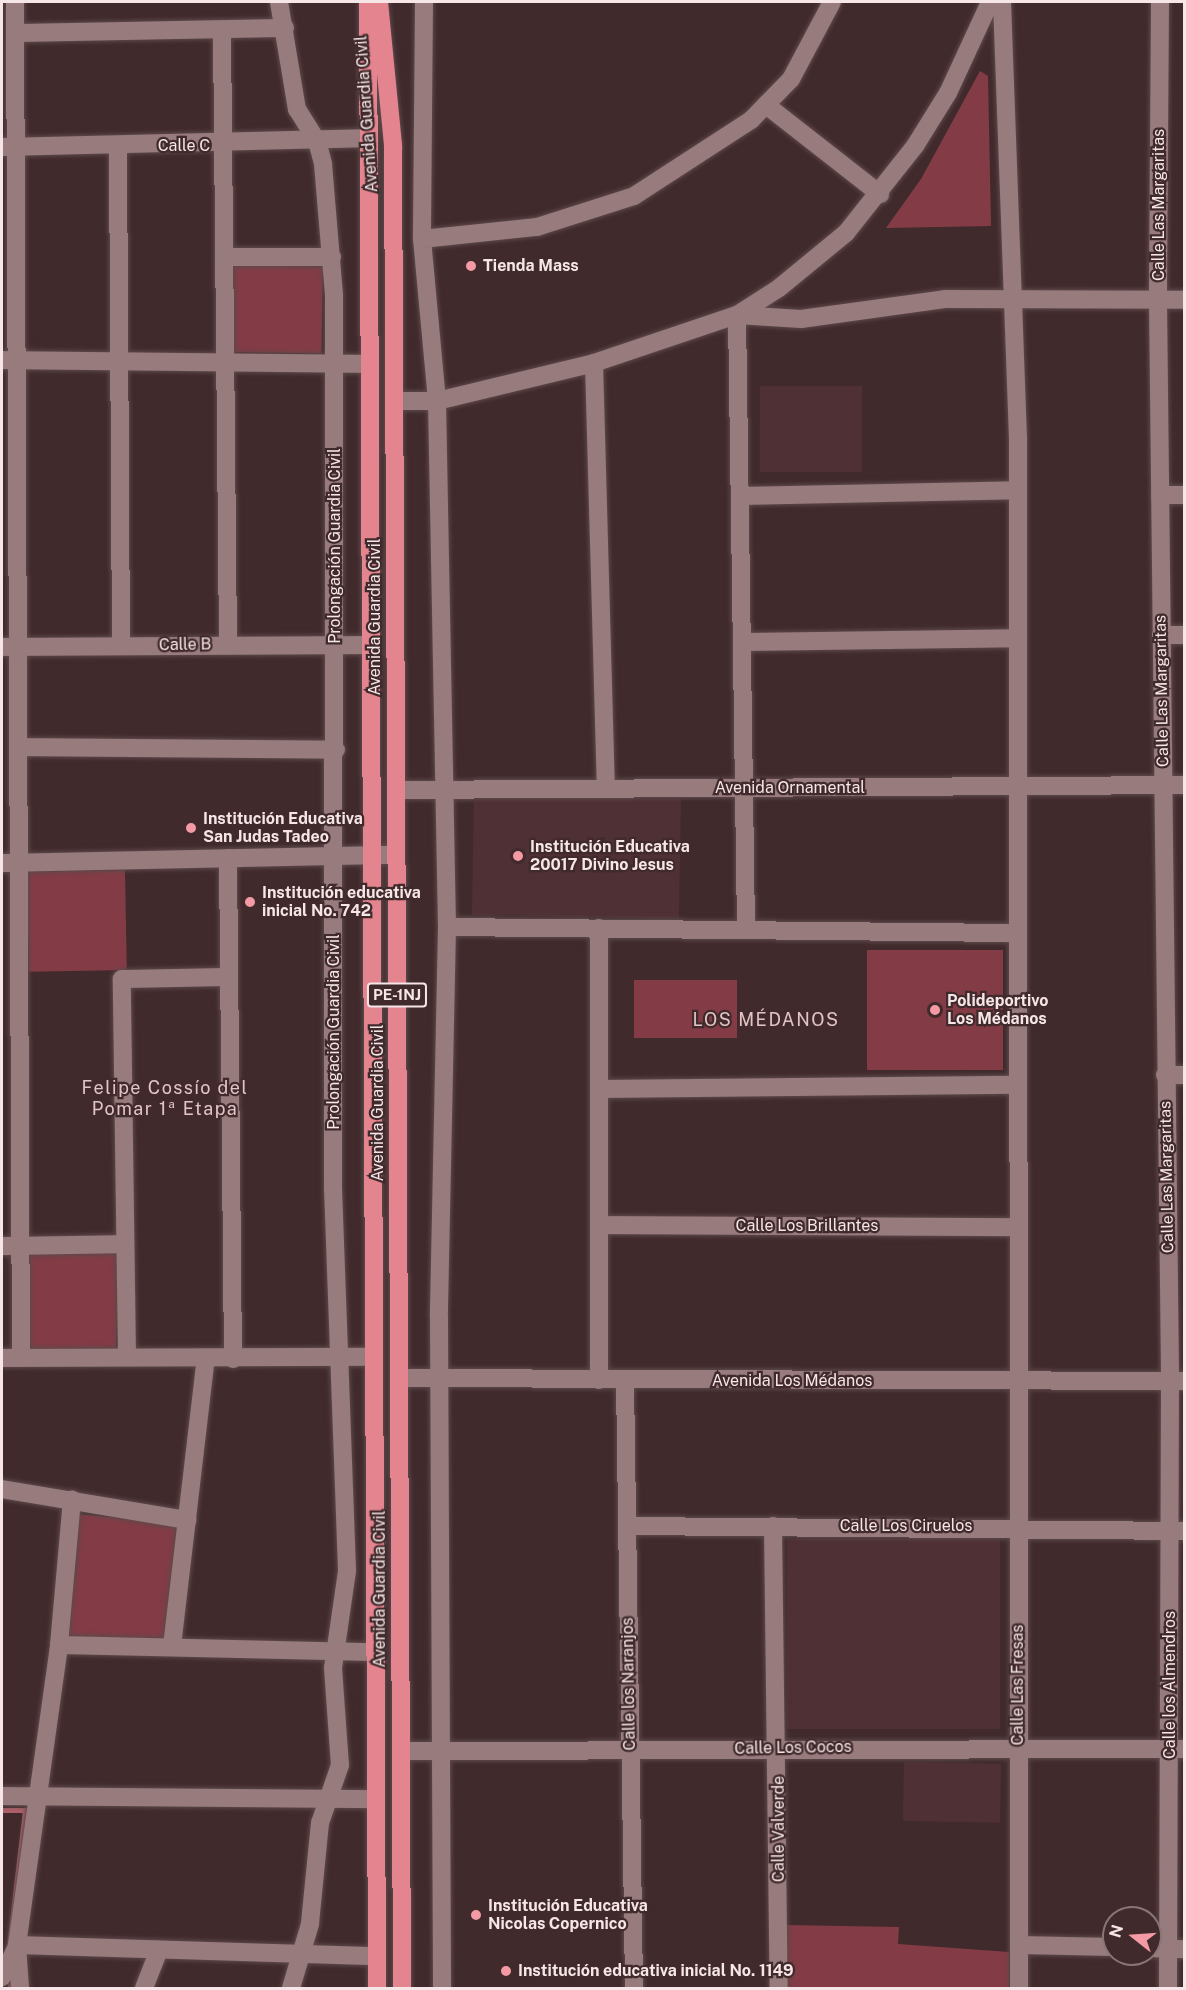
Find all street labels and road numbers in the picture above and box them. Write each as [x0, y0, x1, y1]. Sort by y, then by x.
street label: Avenida Guardia Civil [352, 35, 382, 193]
street label: Calle Las Margaritas [1149, 129, 1169, 281]
street label: Calle C [158, 136, 210, 156]
street label: Prolongación Guardia Civil [325, 448, 345, 644]
street label: Avenida Guardia Civil [365, 538, 385, 696]
street label: Calle Las Margaritas [1151, 615, 1173, 767]
street label: Calle B [159, 635, 211, 655]
street label: Avenida Ornamental [715, 778, 865, 798]
street label: Prolongación Guardia Civil [324, 934, 344, 1130]
road number: PE-1NJ [366, 983, 428, 1007]
street label: Avenida Guardia Civil [368, 1024, 388, 1182]
street label: Calle Las Margaritas [1156, 1101, 1178, 1253]
street label: Calle Los Brillantes [736, 1216, 878, 1236]
street label: Avenida Los Médanos [712, 1371, 872, 1391]
street label: Avenida Guardia Civil [370, 1510, 390, 1668]
street label: Calle Los Ciruelos [840, 1516, 972, 1536]
street label: Calle los Almendros [1160, 1611, 1180, 1759]
street label: Calle los Naranjos [618, 1617, 640, 1751]
street label: Calle Las Fresas [1008, 1624, 1028, 1746]
street label: Calle Los Cocos [734, 1737, 852, 1759]
street label: Calle Valverde [769, 1776, 789, 1882]

